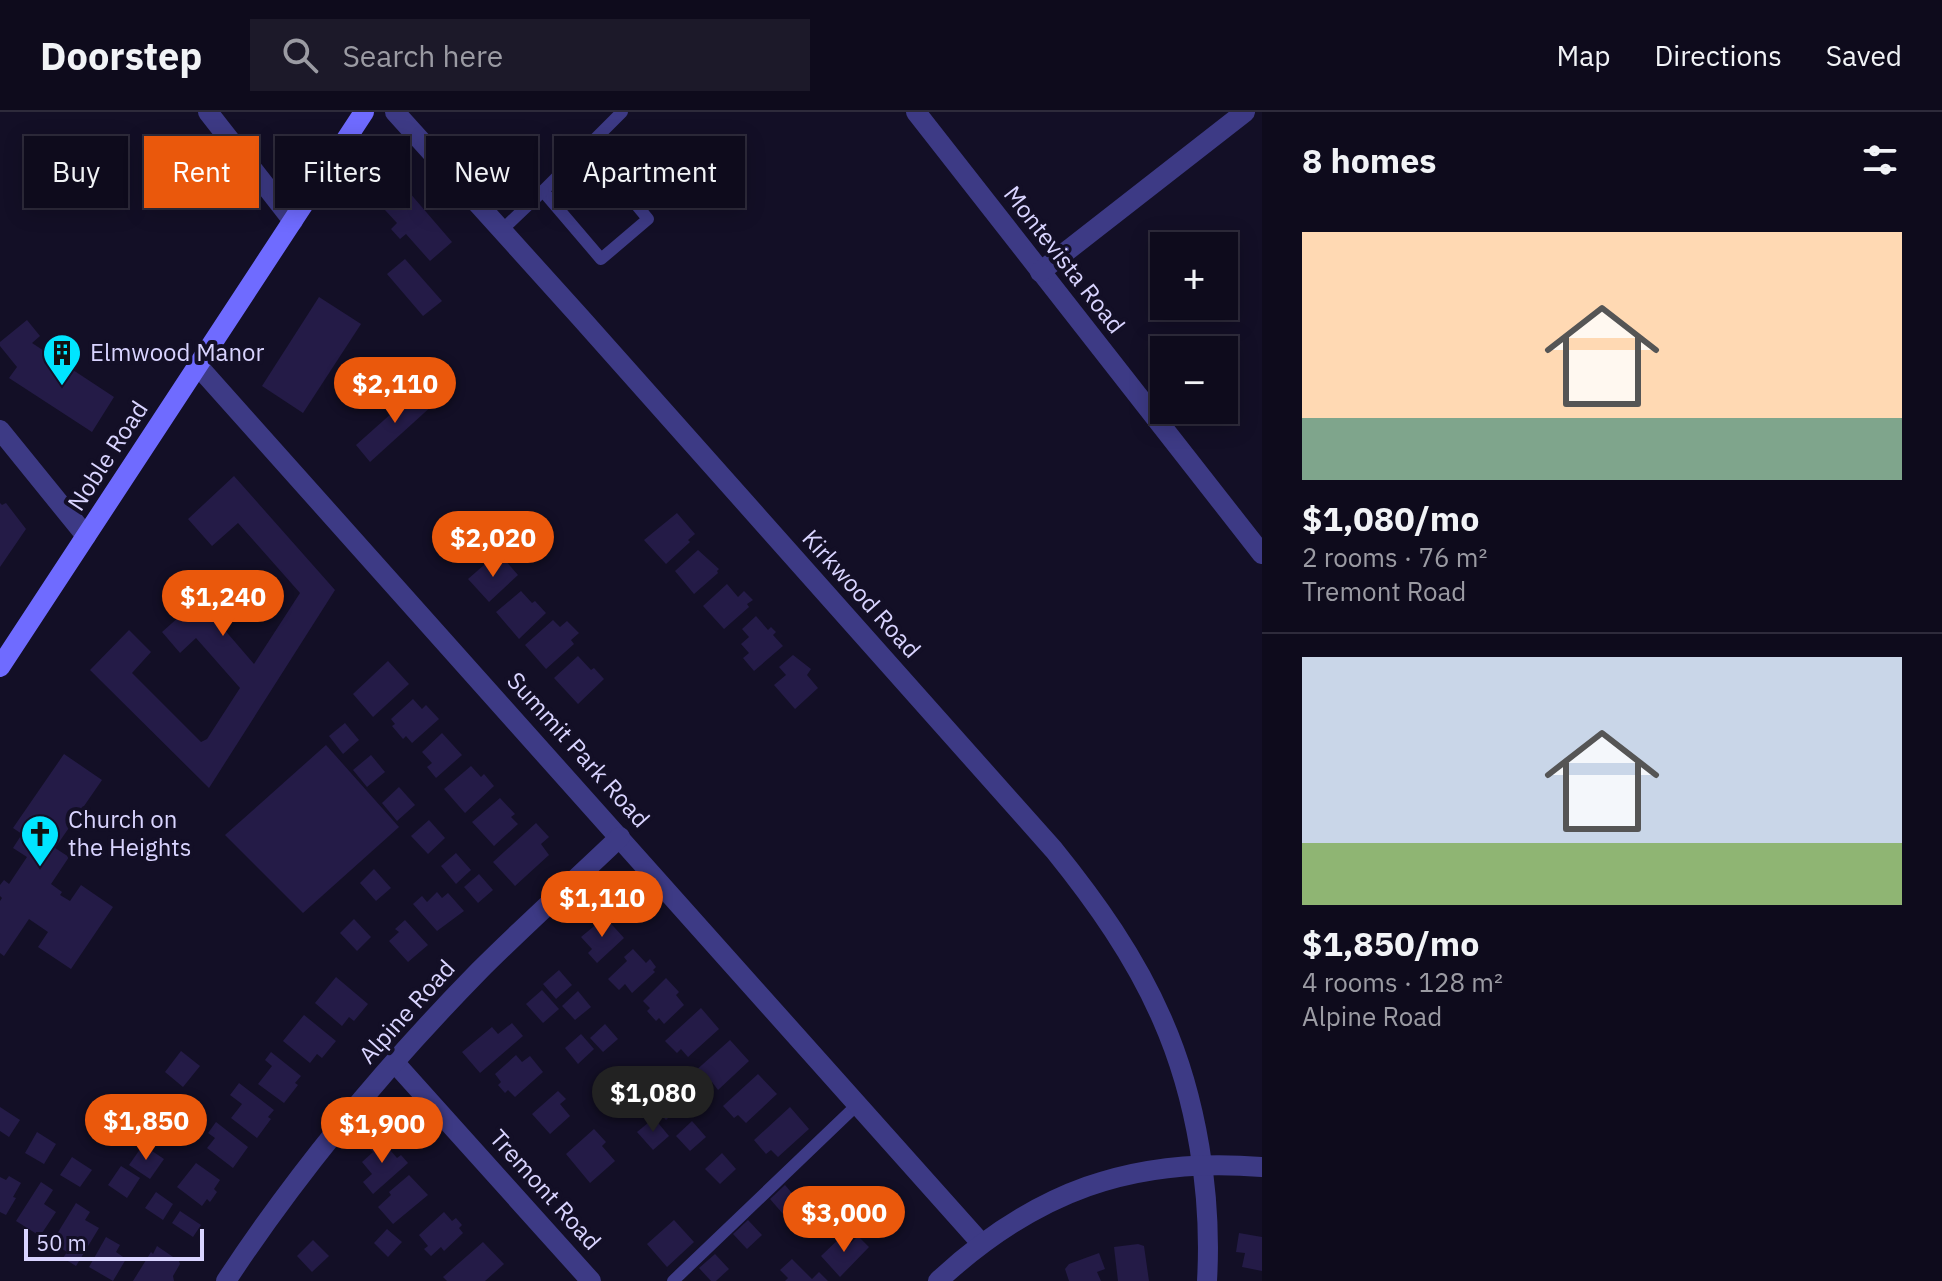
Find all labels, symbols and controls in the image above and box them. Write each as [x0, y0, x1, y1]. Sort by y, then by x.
search box [250, 19, 810, 91]
text: Doorstep [40, 31, 202, 80]
icon: search [278, 33, 322, 77]
text: Search here [342, 36, 503, 75]
text: Map [1556, 37, 1610, 74]
text: Directions [1654, 37, 1782, 74]
text: Saved [1826, 37, 1902, 74]
chip: Buy [24, 136, 128, 208]
chip: Rent [144, 136, 259, 208]
chip: Filters [275, 136, 410, 208]
chip: New [426, 136, 538, 208]
chip: Apartment [554, 136, 745, 208]
text: 8 homes [1302, 138, 1437, 182]
icon: filters [1858, 138, 1902, 182]
street label: Montevista Road [997, 179, 1133, 340]
map controls [1150, 232, 1238, 424]
button: + [1150, 232, 1238, 320]
icon: home [1530, 284, 1674, 428]
building icon: Elmwood Manor [41, 332, 83, 387]
place label: Elmwood Manor [90, 336, 265, 368]
button: − [1150, 336, 1238, 424]
pin: $2,110 [330, 357, 460, 425]
text: $2,110 [352, 366, 438, 400]
street label: Noble Road [60, 394, 155, 517]
text: $1,080/mo [1302, 496, 1479, 540]
pin: $2,020 [428, 511, 558, 579]
text: $2,020 [450, 520, 536, 554]
street label: Kirkwood Road [795, 522, 928, 664]
text: 2 rooms · 76 m² [1302, 540, 1487, 574]
pin: $1,240 [158, 570, 288, 638]
text: Tremont Road [1302, 574, 1466, 608]
text: $1,240 [180, 579, 266, 613]
street label: Summit Park Road [500, 665, 657, 834]
icon: home [1530, 709, 1674, 853]
place label: Church on the Heights [68, 803, 191, 863]
church icon: Church on the Heights [19, 813, 61, 868]
pin: $1,110 [537, 871, 667, 939]
text: $1,110 [559, 880, 645, 914]
text: $1,850/mo [1302, 921, 1479, 965]
street label: Alpine Road [351, 953, 461, 1070]
text: 4 rooms · 128 m² [1302, 965, 1503, 999]
text: Alpine Road [1302, 999, 1442, 1033]
pin: $1,080 [588, 1066, 718, 1134]
text: $1,080 [610, 1075, 696, 1109]
pin: $1,850 [81, 1094, 211, 1162]
pin: $1,900 [317, 1097, 447, 1165]
text: $1,850 [103, 1103, 189, 1137]
text: $1,900 [339, 1106, 425, 1140]
street label: Tremont Road [483, 1122, 608, 1256]
pin: $3,000 [779, 1186, 909, 1254]
text: $3,000 [801, 1195, 887, 1229]
scale bar [24, 1225, 204, 1261]
text: 50 m [36, 1228, 87, 1257]

